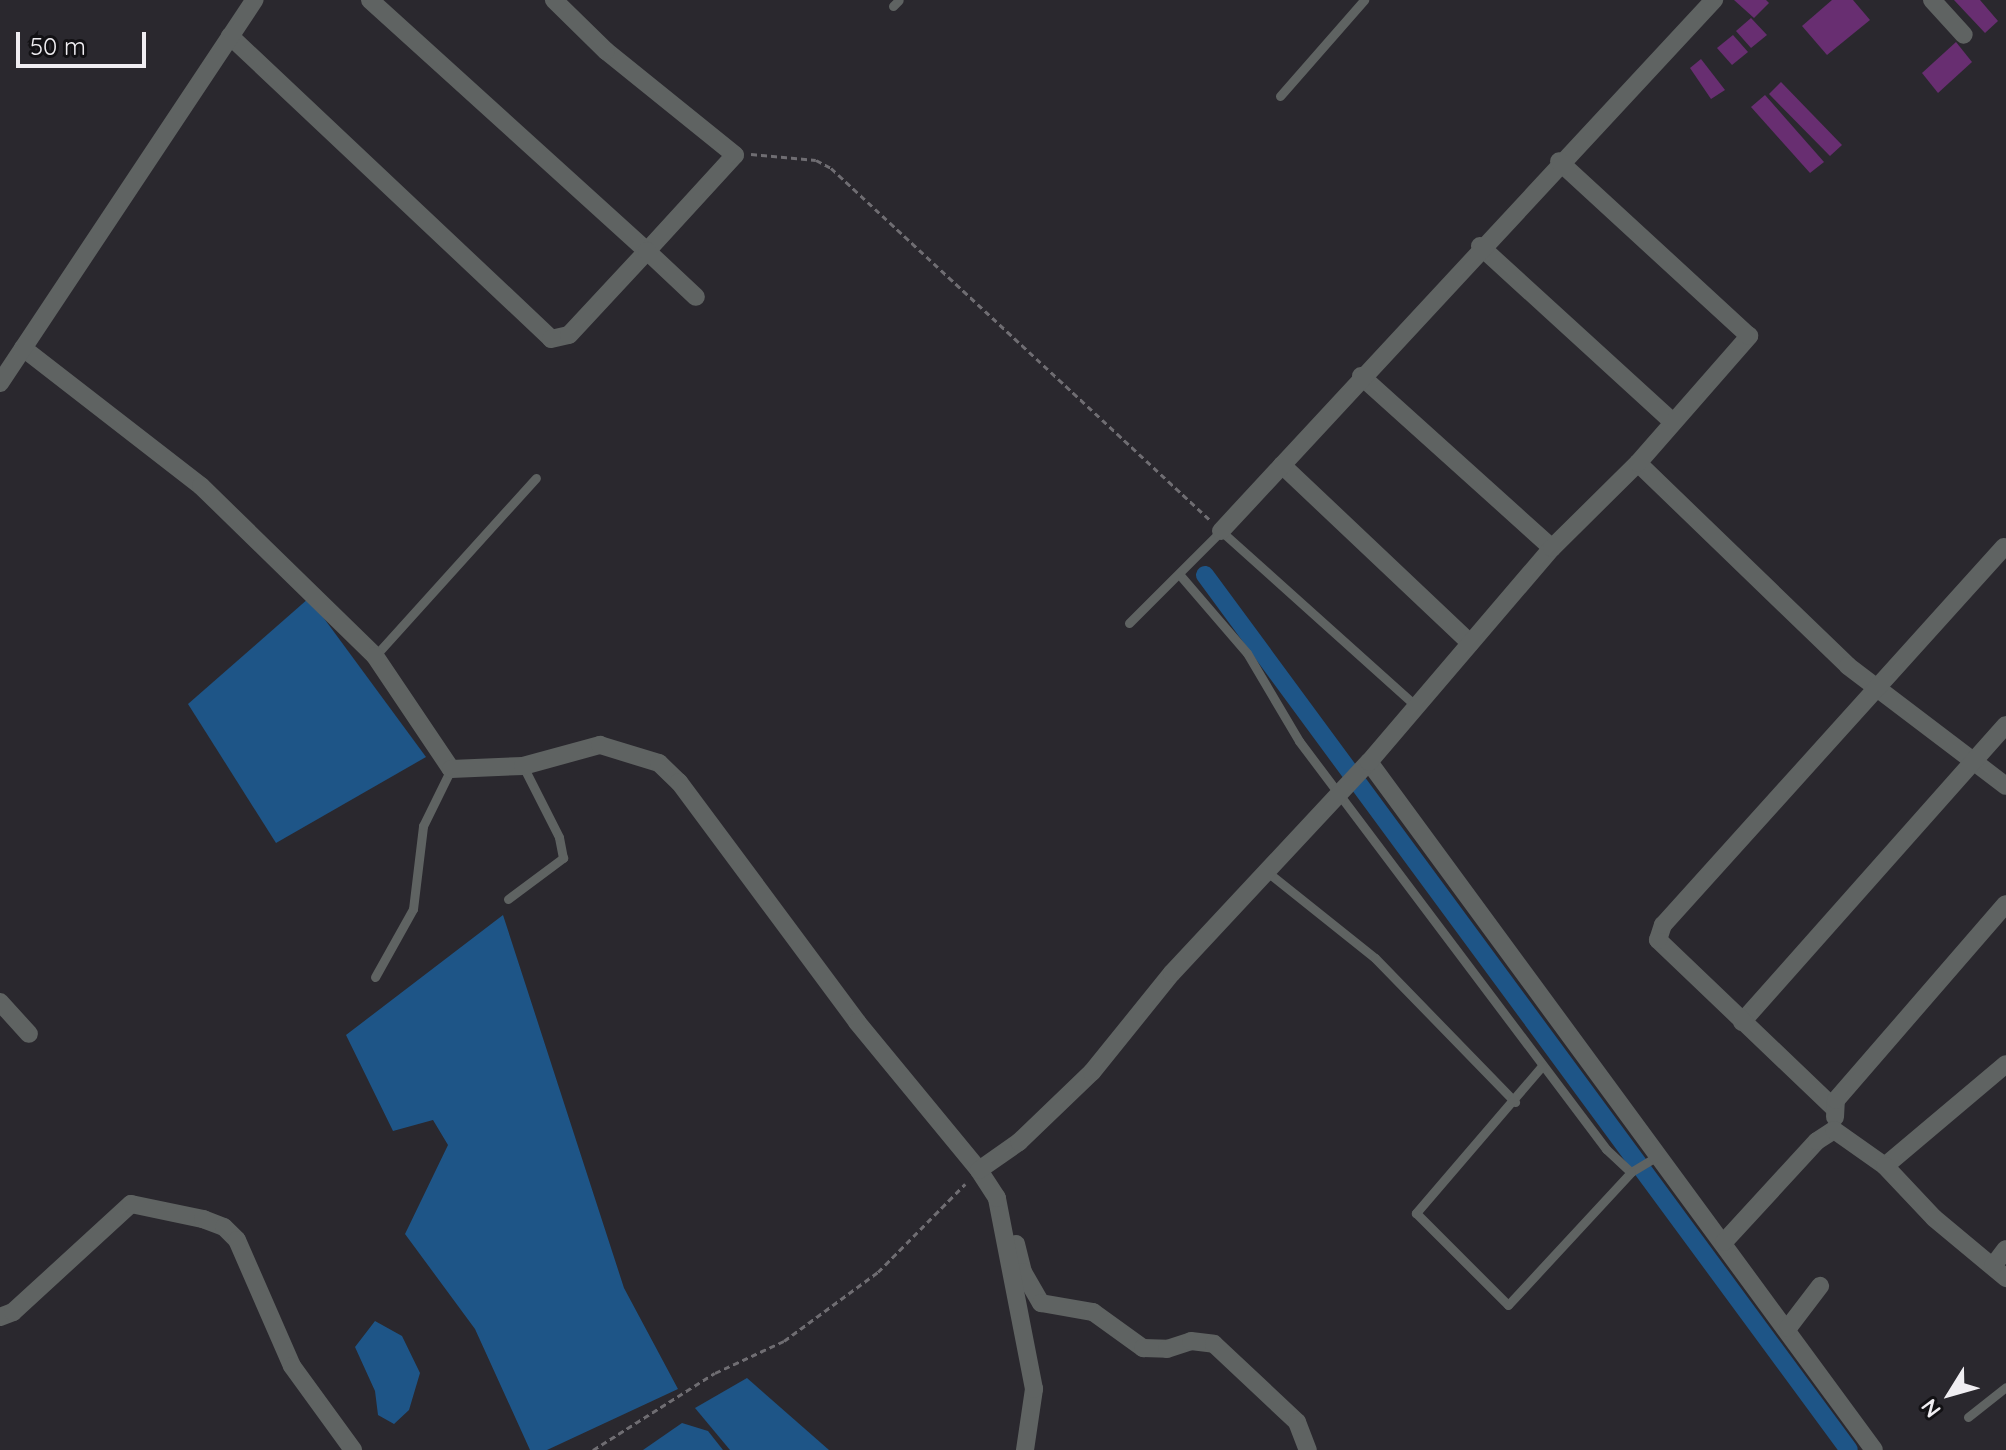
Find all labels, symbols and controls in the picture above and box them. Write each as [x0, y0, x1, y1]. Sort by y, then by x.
scale bar [20, 16, 150, 66]
text: 50 m [30, 31, 86, 61]
north arrow [1910, 1354, 1990, 1434]
text: N [1915, 1394, 1947, 1423]

